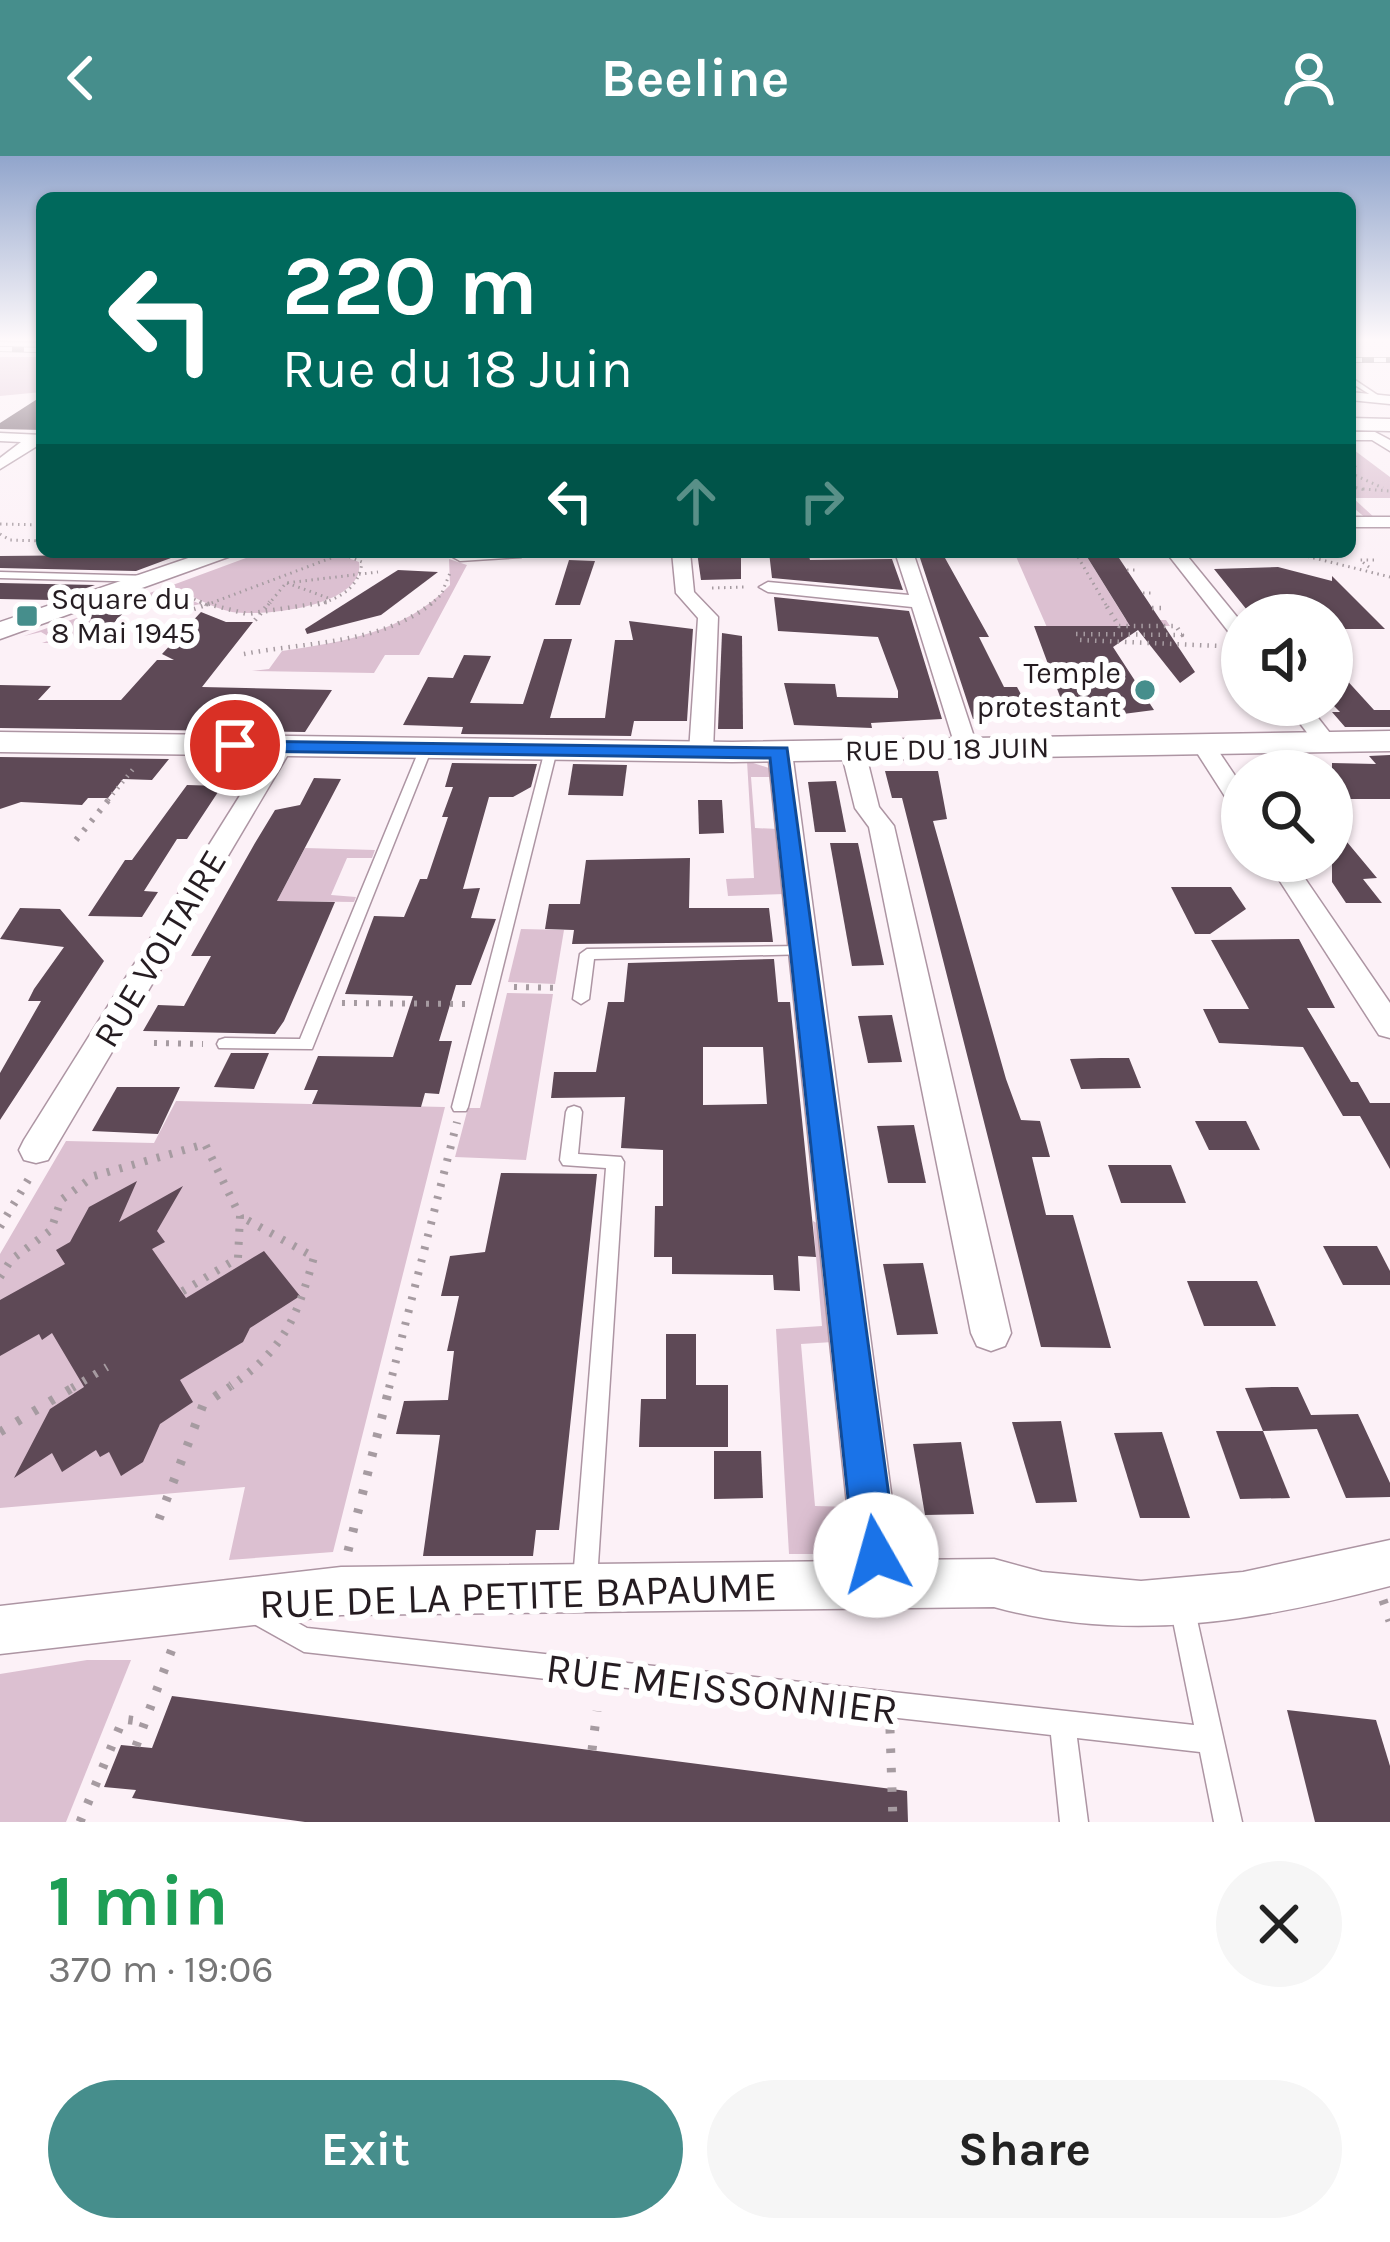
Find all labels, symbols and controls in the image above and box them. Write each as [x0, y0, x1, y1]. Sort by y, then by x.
icon: back [48, 45, 114, 111]
icon: person [1276, 45, 1342, 111]
text: Beeline [601, 46, 789, 110]
text: 220 m [282, 237, 538, 335]
icon: left [84, 240, 240, 396]
text: Rue du 18 Juin [282, 337, 633, 401]
icon: left [537, 468, 603, 534]
icon: ahead [663, 468, 729, 534]
icon: right [789, 468, 855, 534]
place label: Square du 8 Mai 1945 [51, 581, 196, 651]
map controls [1221, 594, 1353, 882]
button: sound [1221, 594, 1353, 726]
marker: Square du 8 Mai 1945 [14, 603, 40, 629]
place label: Temple protestant [977, 655, 1121, 725]
marker: Temple protestant [1132, 677, 1158, 703]
pin [184, 694, 286, 796]
icon: arrive [202, 712, 268, 778]
street label: RUE DU 18 JUIN [844, 729, 1050, 769]
button: search [1221, 750, 1353, 882]
street label: RUE VOLTAIRE [85, 842, 235, 1055]
position arrow [813, 1492, 939, 1618]
street label: RUE DE LA PETITE BAPAUME [258, 1561, 778, 1629]
street label: RUE MEISSONNIER [543, 1643, 901, 1735]
text: 1 min [48, 1859, 229, 1943]
button: close [1216, 1861, 1342, 1987]
text: 370 m · 19:06 [48, 1946, 274, 1992]
button: Exit [48, 2080, 683, 2218]
button: Share [707, 2080, 1342, 2218]

